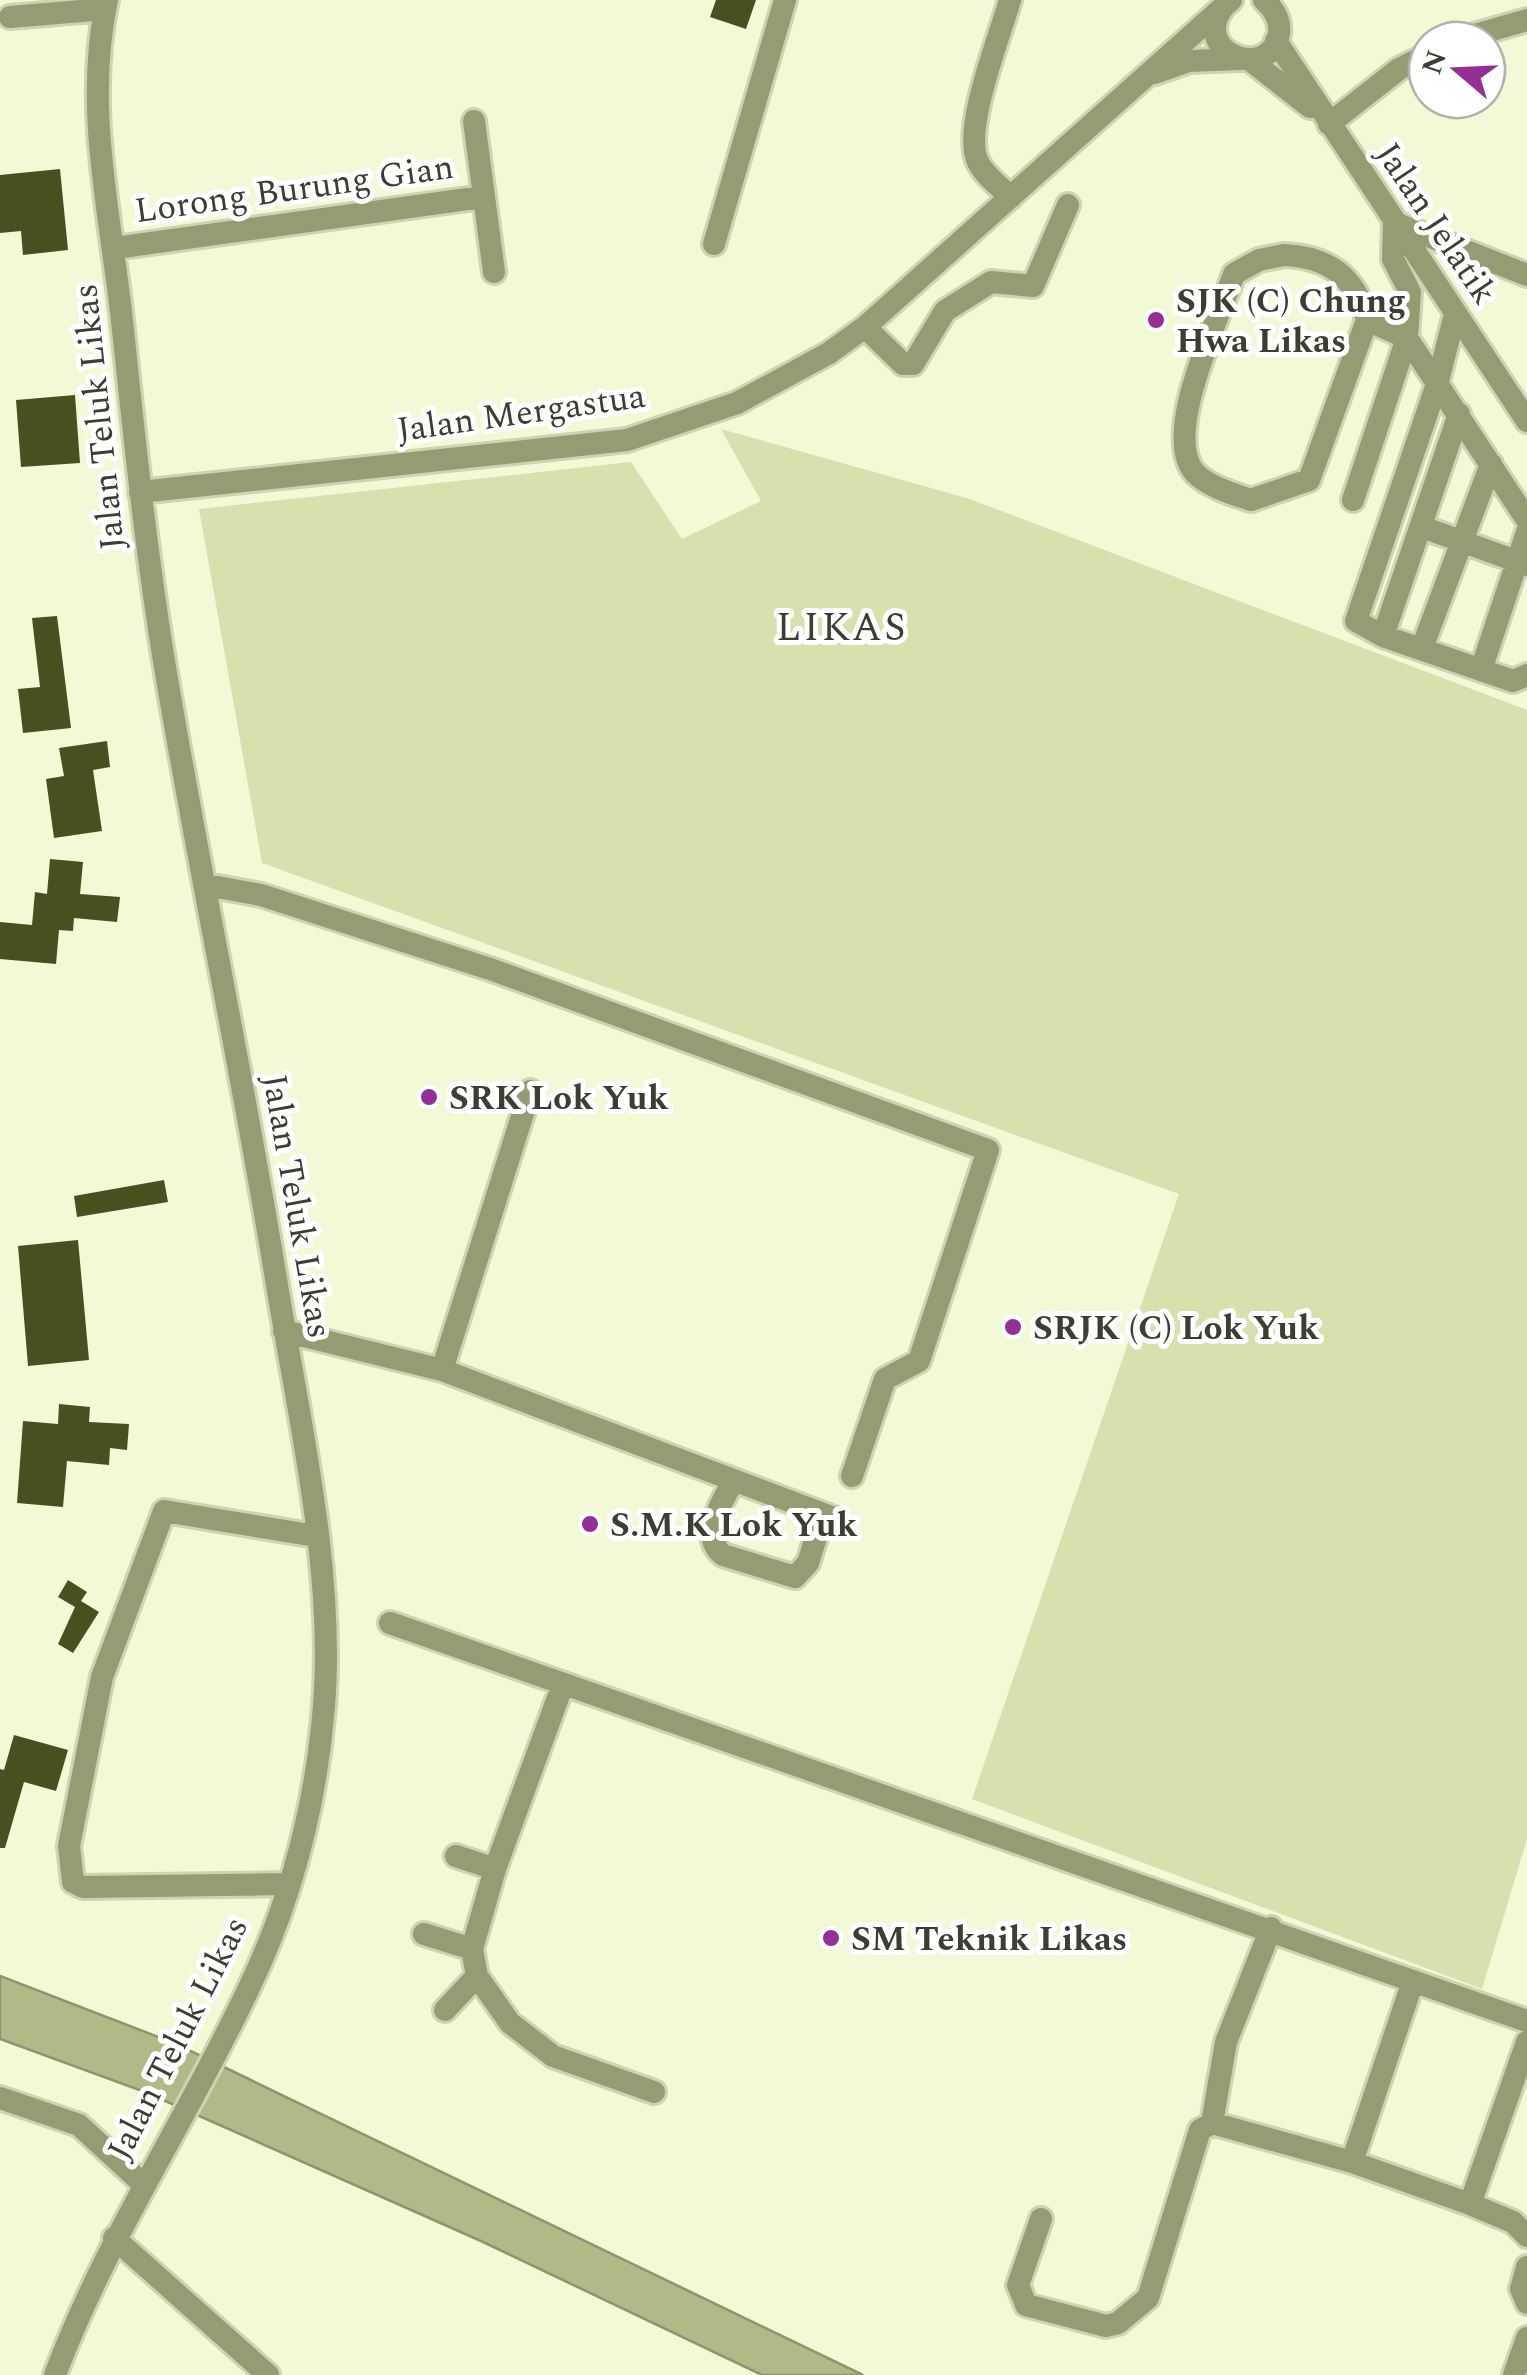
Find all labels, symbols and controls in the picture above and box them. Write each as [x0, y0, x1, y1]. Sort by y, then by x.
north arrow [1407, 20, 1507, 120]
text: N [1411, 45, 1459, 80]
street label: Jalan Jelatik [1362, 132, 1510, 316]
street label: Lorong Burung Gian [131, 141, 457, 238]
place label: SJK (C) Chung Hwa Likas [1176, 275, 1406, 368]
street label: Jalan Teluk Likas [59, 281, 140, 553]
marker: SJK (C) Chung Hwa Likas [1145, 309, 1167, 331]
street label: Jalan Mergastua [394, 370, 649, 457]
district label: LIKAS [776, 598, 908, 659]
street label: Jalan Teluk Likas [247, 1070, 346, 1343]
place label: SRK Lok Yuk [449, 1072, 669, 1125]
marker: SRK Lok Yuk [418, 1086, 440, 1108]
place label: SRJK (C) Lok Yuk [1033, 1302, 1319, 1355]
marker: SRJK (C) Lok Yuk [1002, 1316, 1024, 1338]
place label: S.M.K Lok Yuk [610, 1499, 858, 1552]
marker: S.M.K Lok Yuk [579, 1513, 601, 1535]
street label: Jalan Teluk Likas [94, 1908, 263, 2170]
place label: SM Teknik Likas [851, 1913, 1127, 1966]
marker: SM Teknik Likas [820, 1927, 842, 1949]

